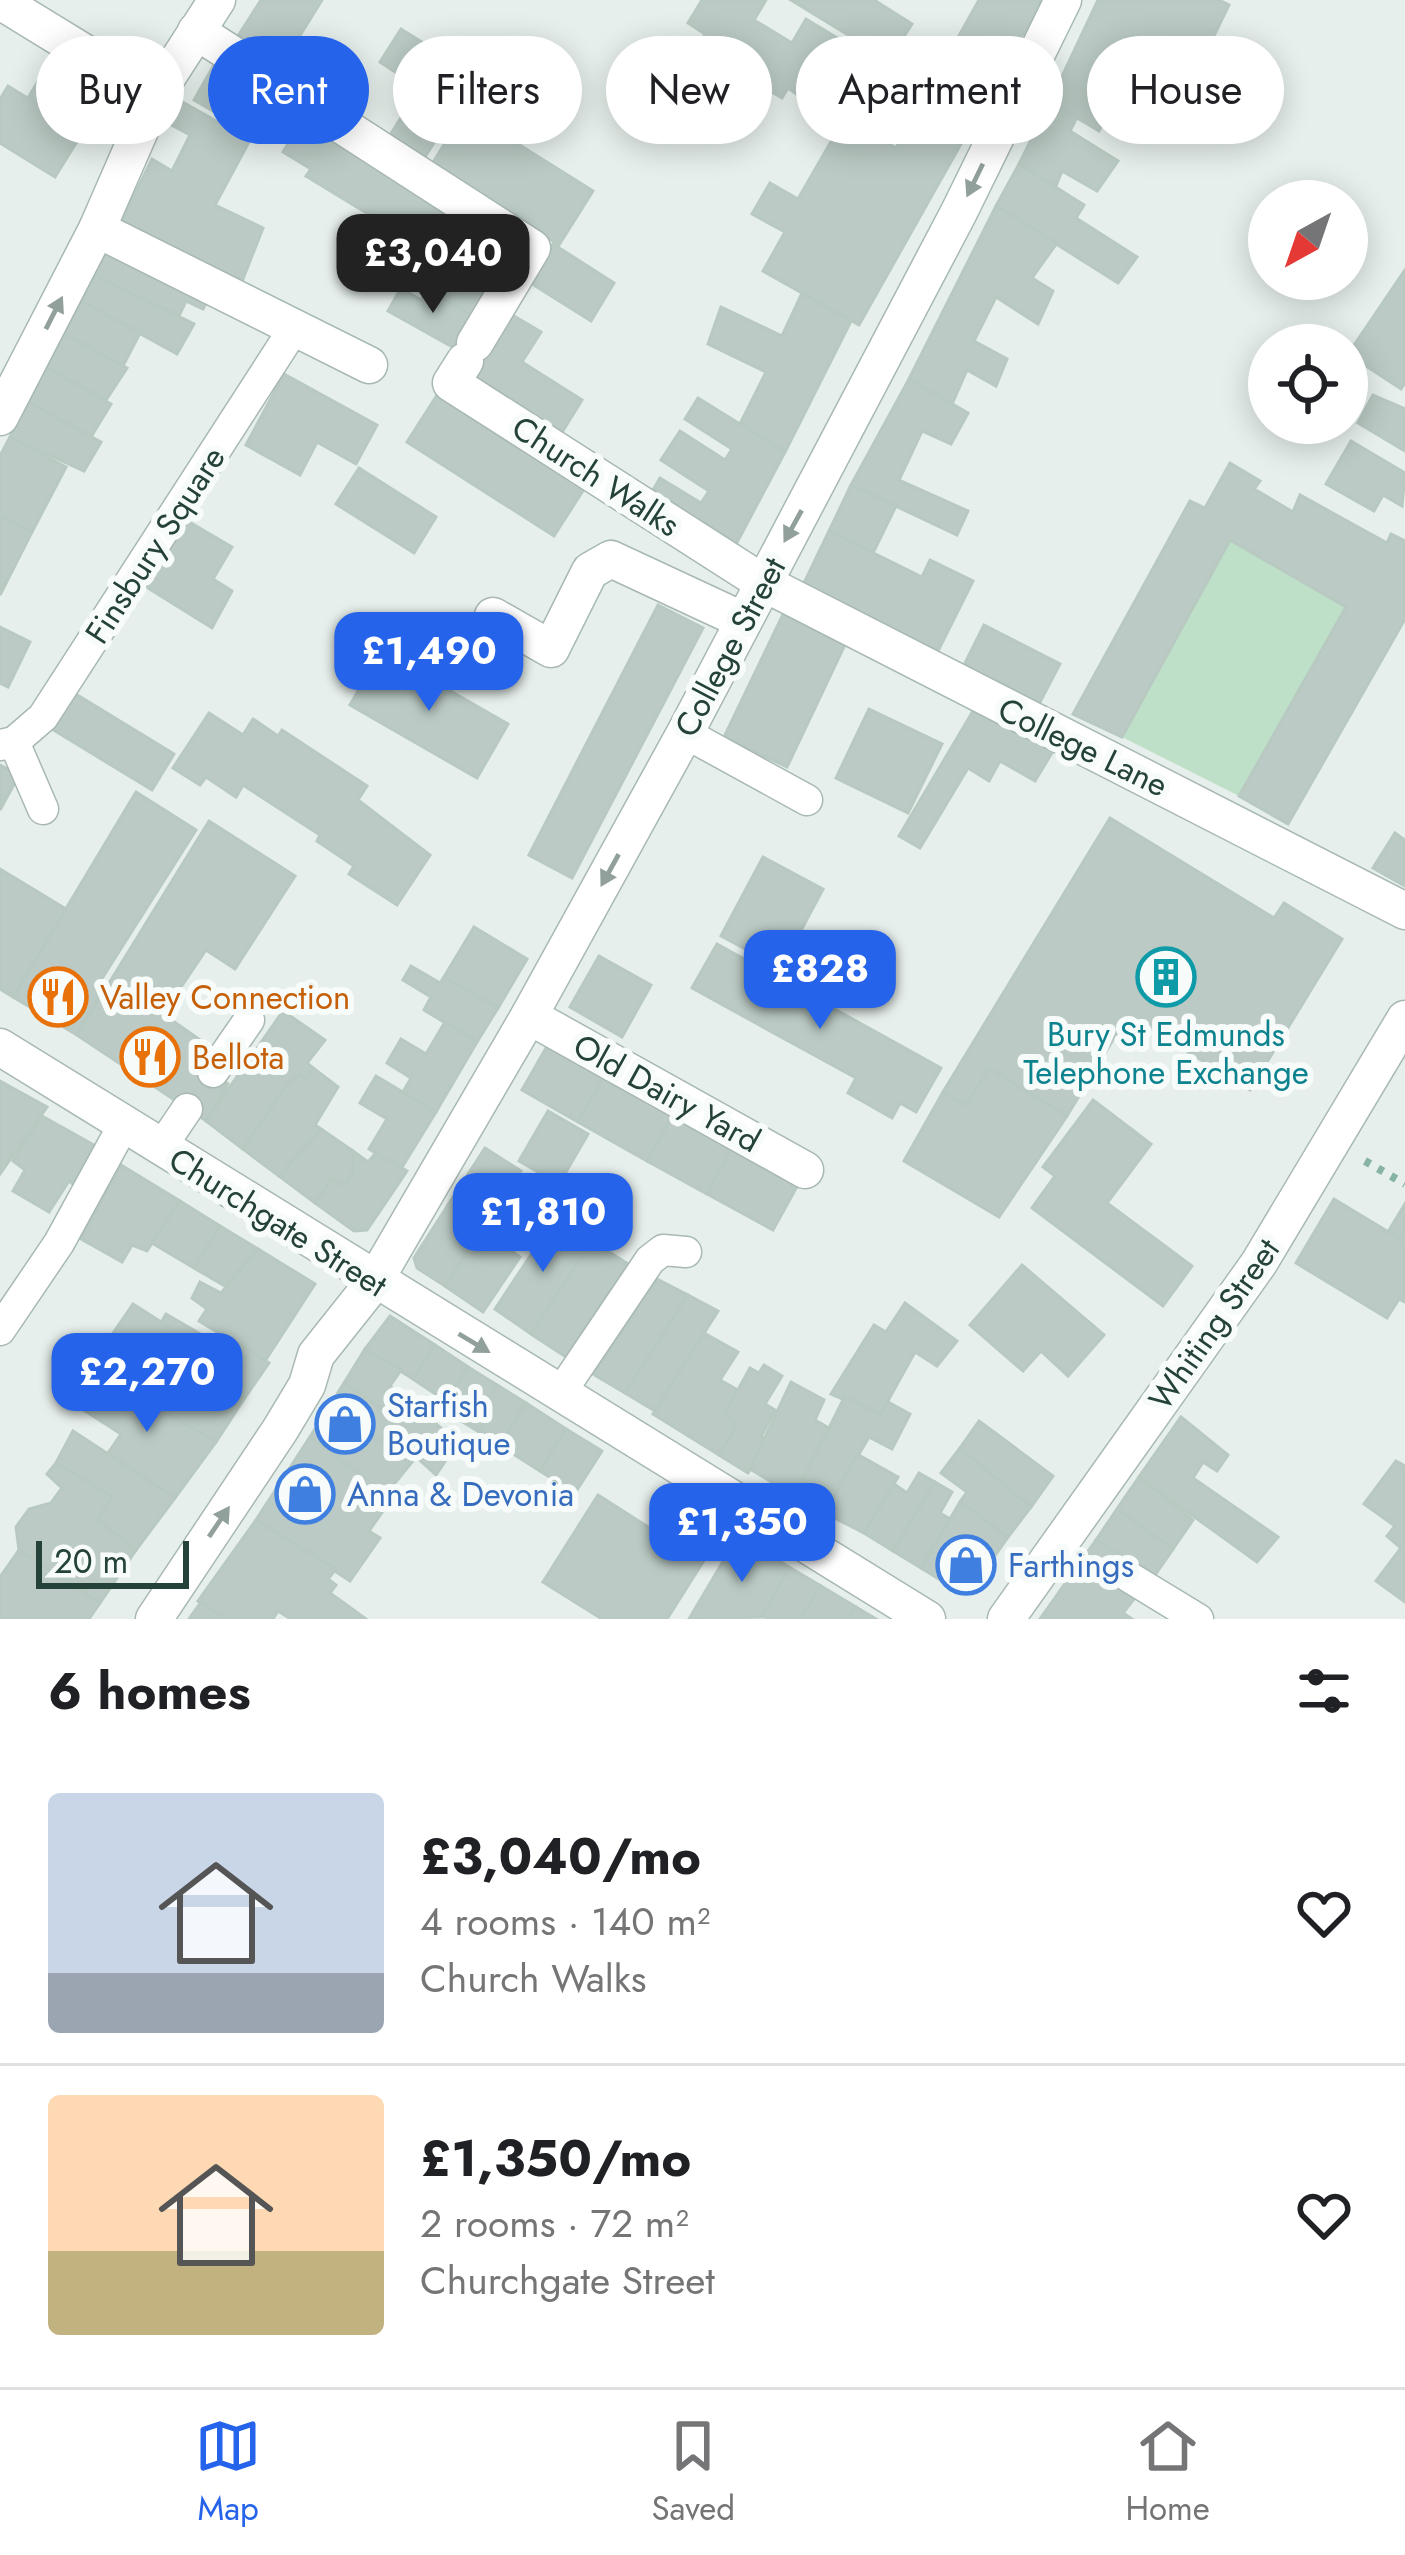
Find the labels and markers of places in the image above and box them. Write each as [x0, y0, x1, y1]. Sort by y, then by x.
pin: £3,040 [335, 214, 531, 316]
pin: £1,490 [331, 612, 527, 714]
pin: £828 [749, 930, 891, 1032]
building icon: Bury St Edmunds Telephone Exchange [1135, 946, 1197, 1008]
restaurant icon: Valley Connection [27, 966, 89, 1028]
place label: Valley Connection [100, 974, 350, 1021]
place label: Bury St Edmunds Telephone Exchange [1023, 1011, 1309, 1096]
restaurant icon: Bellota [119, 1026, 181, 1088]
place label: Bellota [192, 1034, 284, 1081]
pin: £1,810 [445, 1173, 641, 1275]
pin: £2,270 [49, 1333, 245, 1435]
place label: Starfish Boutique [387, 1382, 510, 1467]
shop icon: Starfish Boutique [314, 1393, 376, 1455]
shop icon: Anna & Devonia [274, 1463, 336, 1525]
place label: Anna & Devonia [347, 1471, 574, 1518]
pin: £1,350 [644, 1483, 840, 1585]
shop icon: Farthings [935, 1534, 997, 1596]
place label: Farthings [1008, 1542, 1134, 1589]

